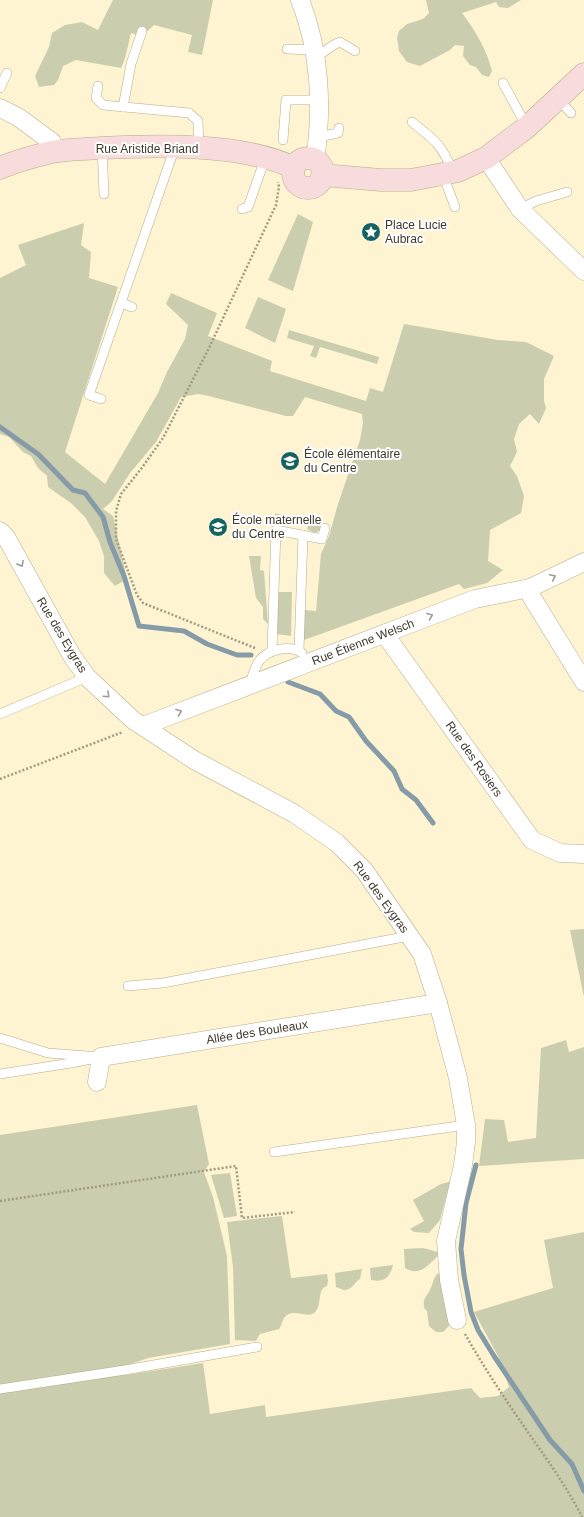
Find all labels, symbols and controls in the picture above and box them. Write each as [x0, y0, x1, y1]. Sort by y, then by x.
street label: Rue Aristide Briand [96, 142, 198, 156]
place label: Place Lucie Aubrac [385, 218, 447, 246]
place icon: Place Lucie Aubrac [360, 221, 382, 243]
place label: École élémentaire du Centre [304, 446, 400, 475]
school or university icon: École élémentaire du Centre [279, 450, 301, 472]
place label: École maternelle du Centre [232, 512, 322, 541]
school or university icon: École maternelle du Centre [207, 516, 229, 538]
one-way arrow [16, 560, 23, 567]
one-way arrow [549, 574, 556, 582]
street label: Rue des Eygras [34, 595, 90, 675]
one-way arrow [426, 612, 433, 620]
street label: Rue Étienne Welsch [309, 615, 416, 668]
one-way arrow [102, 691, 110, 698]
one-way arrow [176, 708, 183, 716]
street label: Rue des Rosiers [443, 719, 505, 799]
street label: Rue des Eygras [350, 858, 412, 936]
street label: Allée des Bouleaux [205, 1017, 309, 1047]

